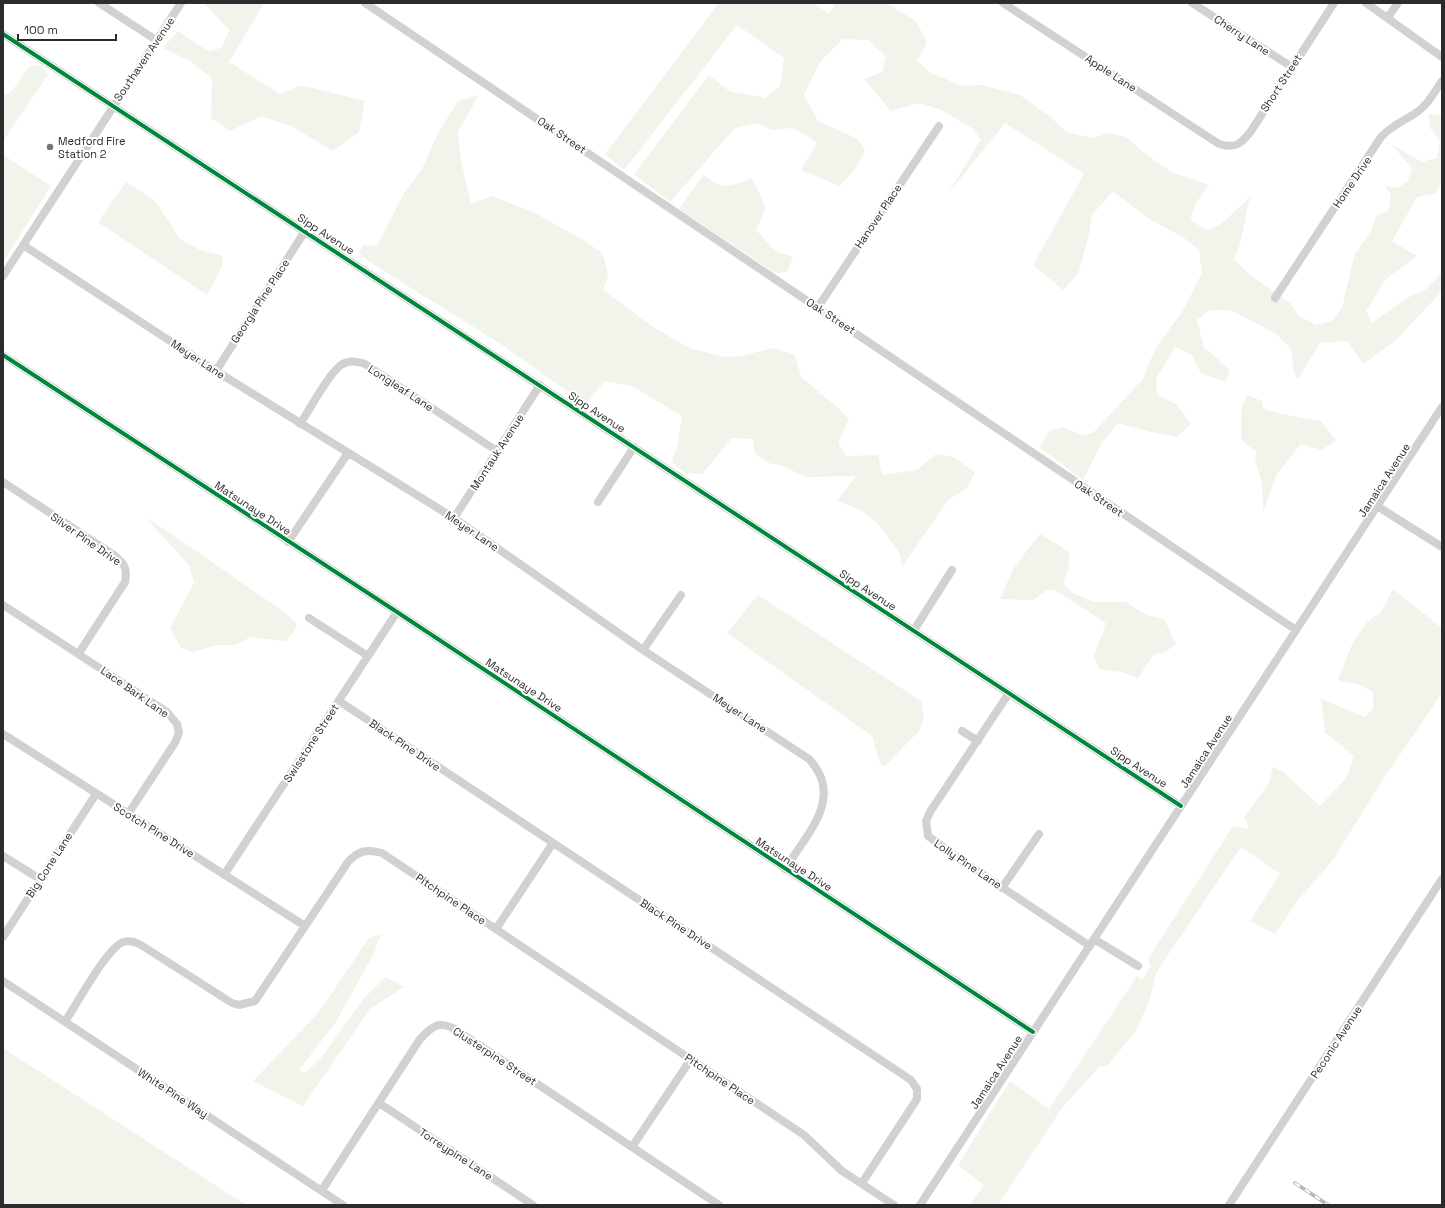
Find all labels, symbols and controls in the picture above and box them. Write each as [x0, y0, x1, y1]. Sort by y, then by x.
street label: Cherry Lane [1211, 12, 1273, 58]
street label: Southaven Avenue [111, 14, 177, 104]
scale bar [18, 16, 116, 42]
text: 100 m [24, 22, 58, 38]
street label: Apple Lane [1083, 51, 1139, 95]
street label: Short Street [1257, 52, 1305, 114]
street label: Oak Street [535, 114, 589, 156]
place label: Medford Fire Station 2 [58, 134, 125, 161]
marker: Medford Fire Station 2 [45, 142, 55, 152]
street label: Home Drive [1330, 154, 1374, 210]
street label: Hanover Place [851, 181, 905, 251]
street label: Sipp Avenue [295, 210, 357, 258]
street label: Georgia Pine Place [228, 256, 292, 346]
street label: Oak Street [804, 295, 858, 337]
street label: Meyer Lane [168, 336, 228, 382]
street label: Longleaf Lane [366, 362, 436, 414]
street label: Sipp Avenue [566, 388, 628, 436]
street label: Montauk Avenue [467, 411, 527, 493]
street label: Jamaica Avenue [1355, 440, 1413, 520]
street label: Oak Street [1072, 477, 1126, 519]
street label: Matsunaye Drive [212, 478, 294, 538]
street label: Meyer Lane [442, 508, 502, 554]
street label: Silver Pine Drive [48, 509, 124, 569]
street label: Sipp Avenue [837, 566, 899, 614]
street label: Matsunaye Drive [483, 655, 565, 715]
street label: Lace Bark Lane [98, 663, 172, 721]
street label: Meyer Lane [710, 690, 770, 736]
street label: Swisstone Street [280, 701, 342, 785]
street label: Jamaica Avenue [1177, 711, 1235, 791]
street label: Black Pine Drive [367, 716, 443, 774]
street label: Sipp Avenue [1108, 743, 1170, 791]
street label: Scotch Pine Drive [111, 800, 197, 860]
street label: Big Cone Lane [23, 830, 75, 900]
street label: Matsunaye Drive [753, 834, 835, 894]
street label: Lolly Pine Lane [931, 836, 1005, 892]
street label: Pitchpine Place [413, 870, 489, 928]
street label: Black Pine Drive [637, 895, 715, 953]
street label: Peconic Avenue [1307, 1003, 1365, 1081]
street label: Clusterpine Street [450, 1024, 540, 1088]
street label: Jamaica Avenue [967, 1032, 1025, 1112]
street label: Pitchpine Place [682, 1050, 758, 1108]
street label: White Pine Way [135, 1065, 211, 1121]
street label: Torreypine Lane [417, 1125, 495, 1183]

